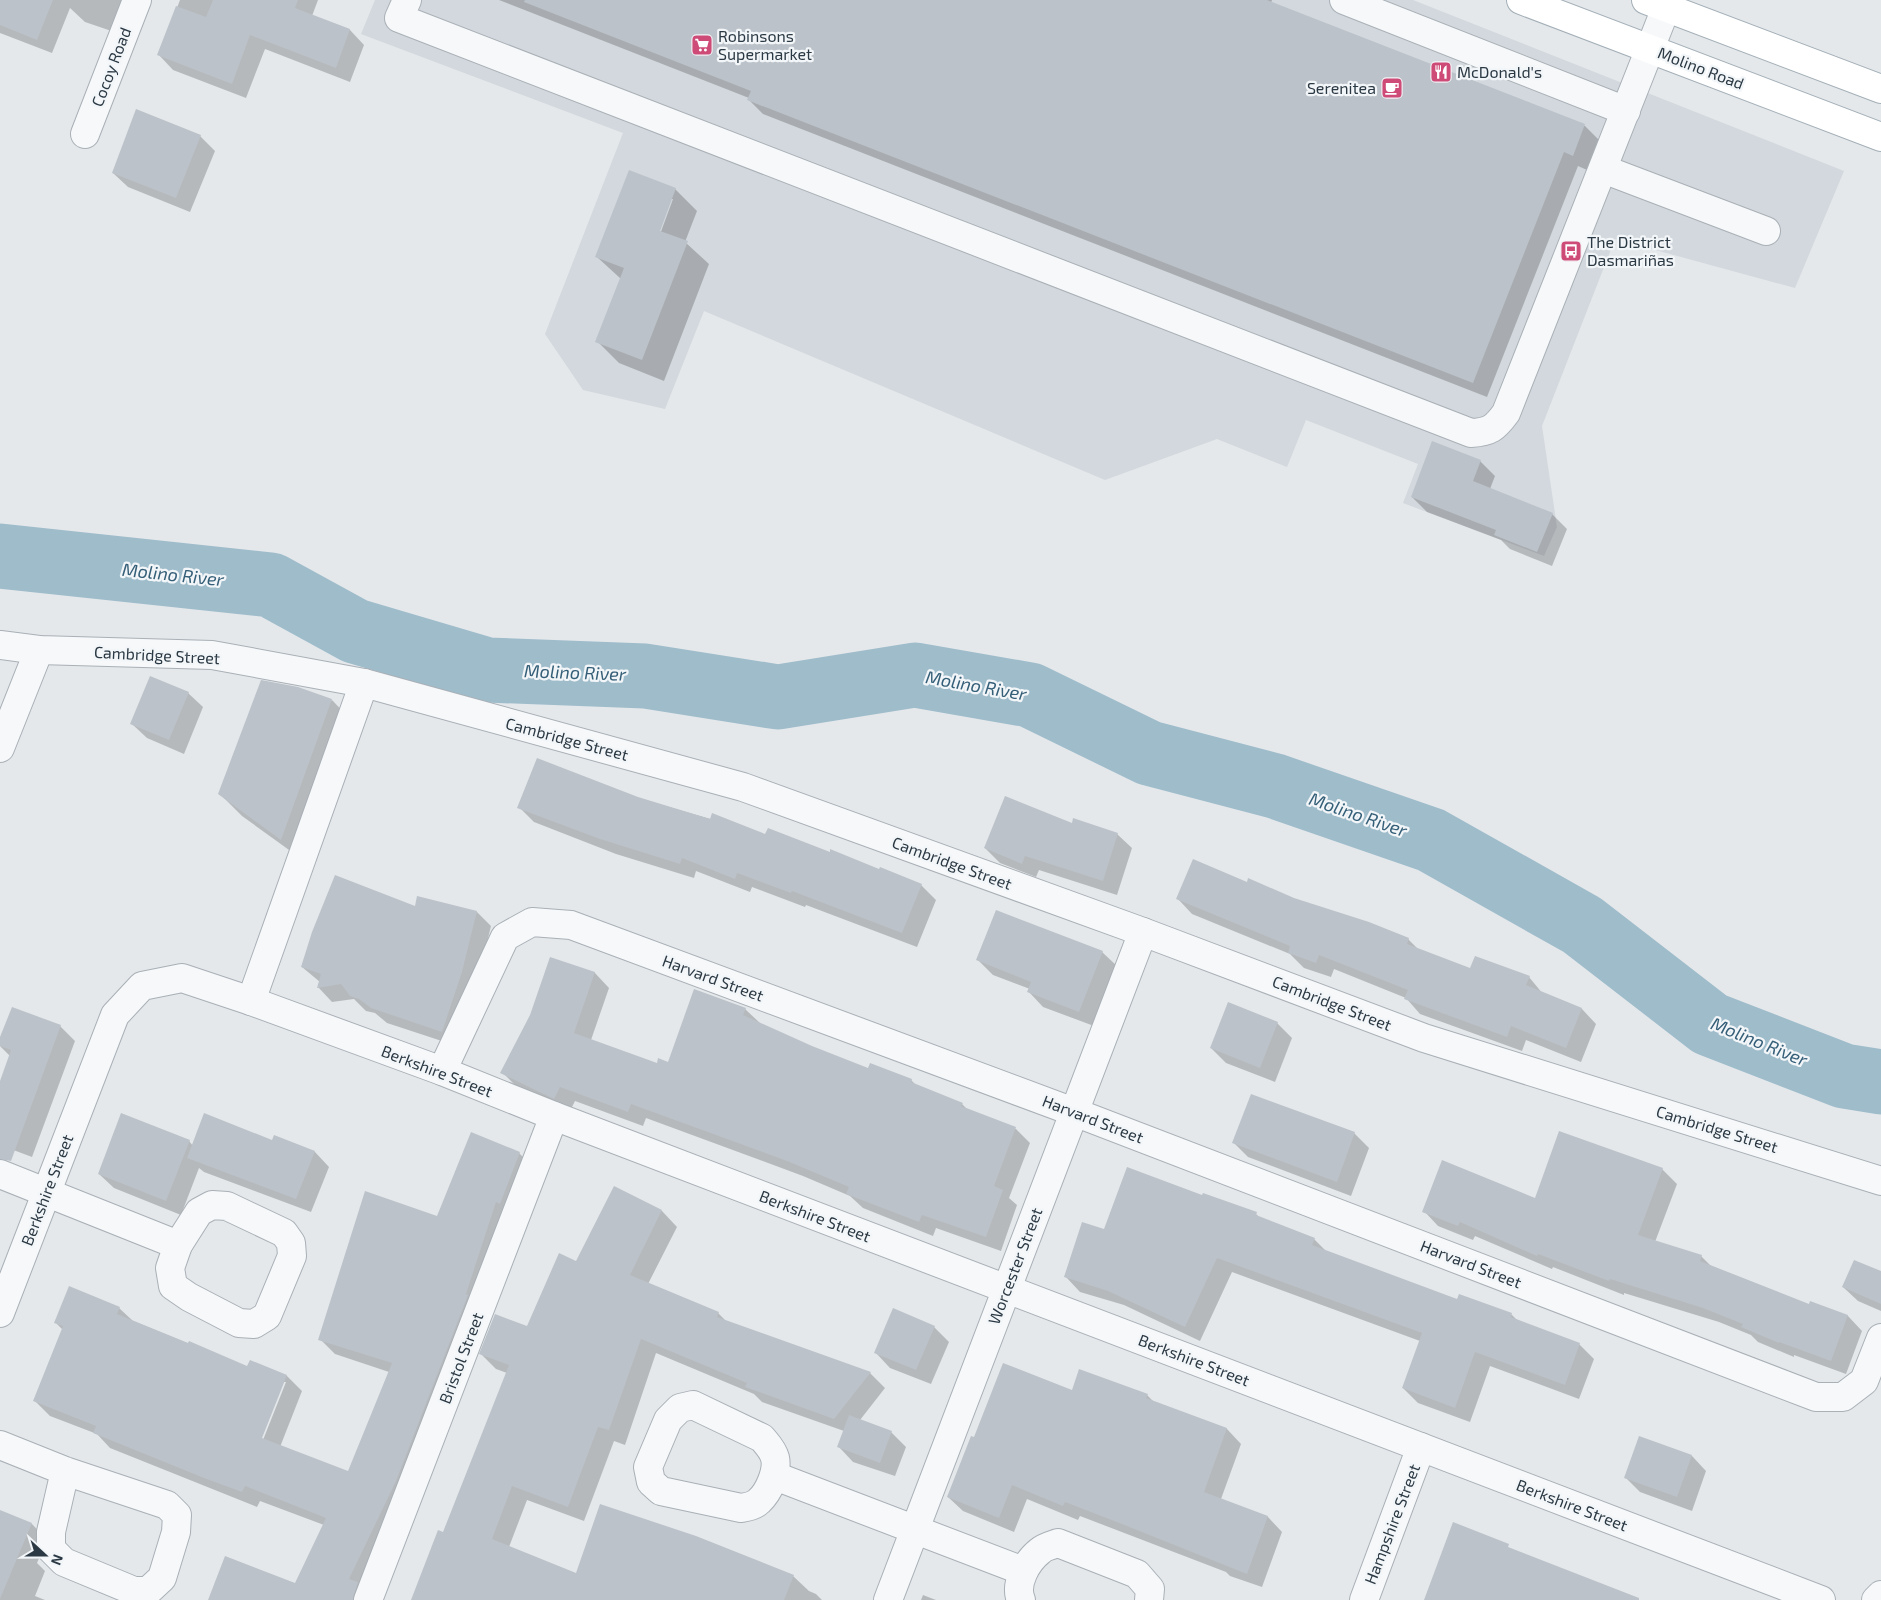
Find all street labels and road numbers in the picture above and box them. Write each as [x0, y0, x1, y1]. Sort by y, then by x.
street label: Cocoy Road [87, 24, 134, 109]
street label: Molino Road [1655, 42, 1747, 93]
street label: Cambridge Street [94, 642, 220, 667]
street label: Cambridge Street [504, 713, 630, 764]
street label: Cambridge Street [890, 832, 1015, 893]
street label: Harvard Street [660, 950, 766, 1005]
street label: Cambridge Street [1270, 971, 1394, 1034]
street label: Berkshire Street [379, 1041, 495, 1100]
street label: Harvard Street [1040, 1091, 1146, 1146]
street label: Cambridge Street [1654, 1101, 1780, 1156]
street label: Berkshire Street [17, 1132, 76, 1248]
street label: Berkshire Street [757, 1186, 873, 1245]
street label: Worcester Street [984, 1205, 1046, 1327]
street label: Harvard Street [1418, 1236, 1524, 1291]
street label: Bristol Street [434, 1310, 487, 1406]
street label: Berkshire Street [1136, 1330, 1252, 1389]
street label: Hampshire Street [1360, 1461, 1423, 1587]
street label: Berkshire Street [1514, 1475, 1630, 1534]

